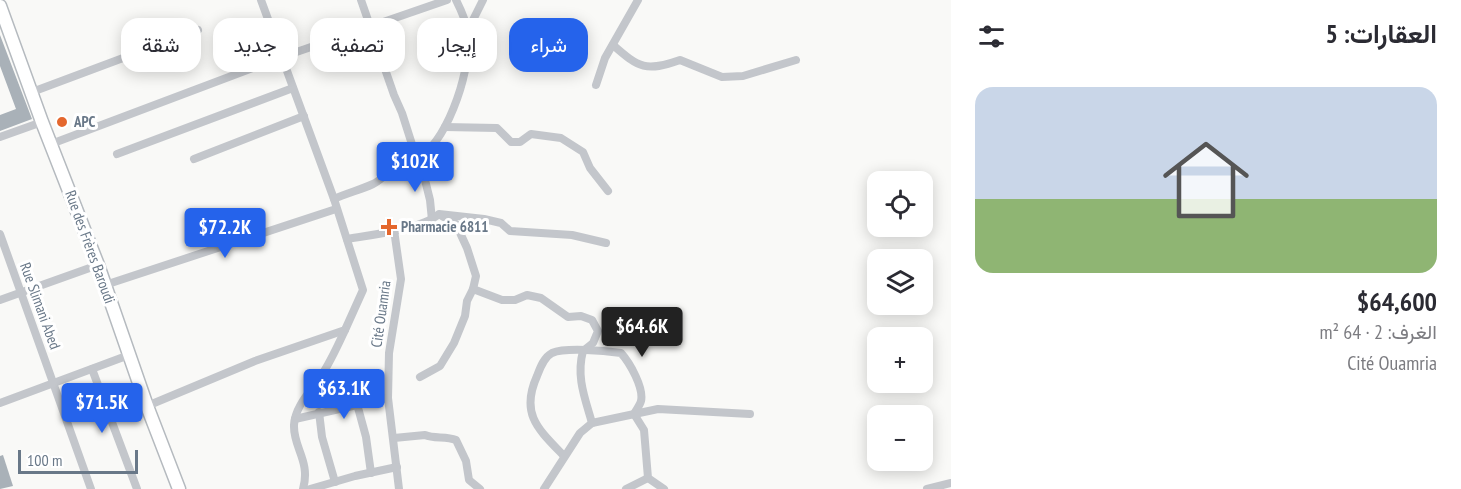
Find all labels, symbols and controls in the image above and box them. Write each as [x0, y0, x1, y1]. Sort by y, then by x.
text: العقارات: 5 [1326, 17, 1437, 50]
chip: شقة [121, 18, 201, 72]
chip: جديد [213, 18, 298, 72]
chip: تصفية [310, 18, 405, 72]
chip: إيجار [417, 18, 497, 72]
chip: شراء [509, 18, 588, 72]
icon: filters [975, 20, 1008, 53]
place label: APC [73, 112, 96, 131]
marker: APC [55, 115, 69, 129]
icon: home [1152, 126, 1260, 234]
pin: $102K [373, 142, 457, 193]
text: $102K [391, 148, 439, 174]
map controls [867, 171, 933, 471]
button: locate [867, 171, 933, 237]
street label: Rue des Frères Baroudi [61, 188, 120, 306]
pin: $72.2K [176, 208, 274, 259]
text: $72.2K [199, 214, 251, 240]
place label: Pharmacie 6811 [401, 217, 488, 236]
marker: Pharmacie 6811 [382, 220, 396, 234]
button: layers [867, 249, 933, 315]
street label: Rue Slimani Abed [16, 260, 65, 352]
street label: Cité Ouamria [366, 279, 395, 349]
text: $64,600 [1357, 285, 1437, 318]
pin: $64.6K [593, 307, 691, 358]
text: $64.6K [616, 313, 668, 339]
text: الغرف: 2 · 64 m² [1319, 319, 1437, 345]
button: + [867, 327, 933, 393]
text: Cité Ouamria [1347, 350, 1437, 376]
pin: $63.1K [295, 369, 393, 420]
text: $63.1K [318, 375, 370, 401]
pin: $71.5K [53, 383, 151, 434]
text: $71.5K [76, 389, 128, 415]
button: − [867, 405, 933, 471]
scale bar [18, 447, 138, 474]
text: 100 m [27, 450, 62, 470]

